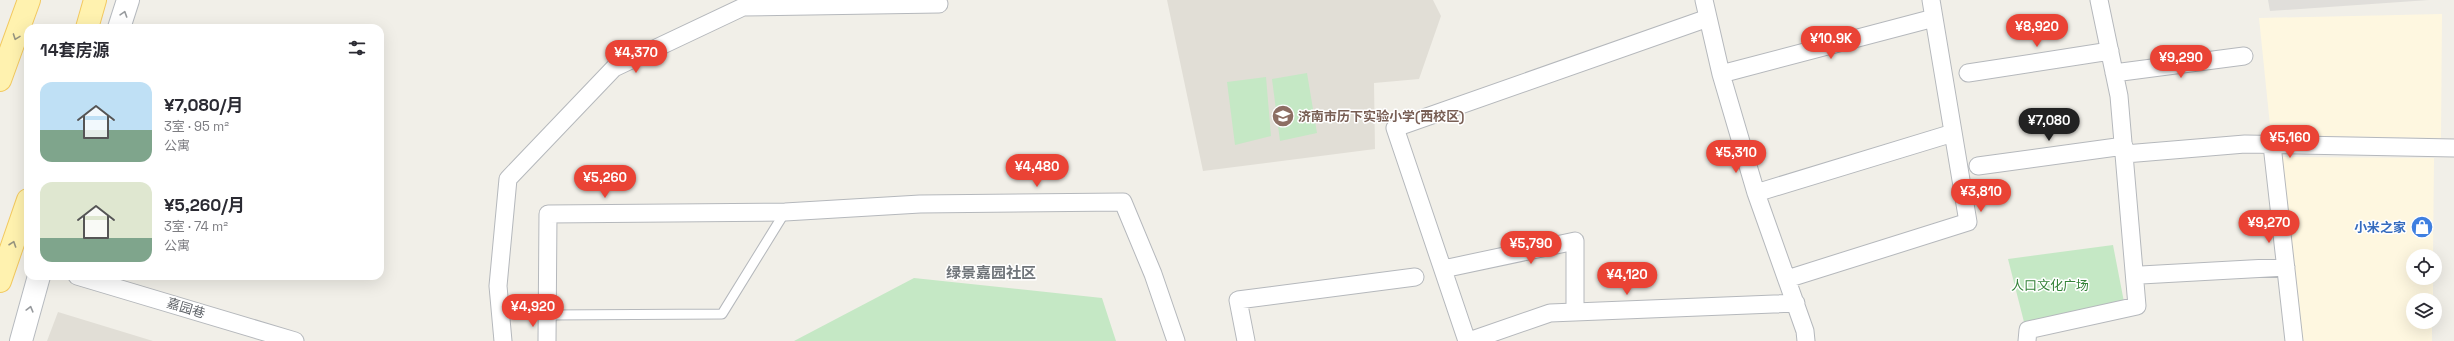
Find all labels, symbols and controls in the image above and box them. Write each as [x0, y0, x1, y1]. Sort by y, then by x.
one-way arrow [119, 11, 127, 18]
pin: ¥8,920 [2004, 14, 2070, 48]
text: ¥8,920 [2015, 18, 2059, 35]
pin: ¥10.9K [1798, 26, 1864, 60]
text: ¥10.9K [1810, 30, 1852, 47]
one-way arrow [12, 33, 21, 40]
icon: filters [346, 37, 368, 59]
text: 14套房源 [40, 39, 110, 61]
pin: ¥4,370 [603, 40, 669, 74]
text: ¥4,370 [614, 44, 658, 61]
pin: ¥9,290 [2148, 45, 2214, 79]
text: ¥9,290 [2159, 49, 2203, 66]
text: ¥7,080/月 [164, 94, 243, 116]
icon: home [72, 98, 120, 146]
school or university icon: 济南市历下实验小学(西校区) [1270, 103, 1296, 129]
place label: 济南市历下实验小学(西校区) [1298, 108, 1464, 125]
pin: ¥7,080 [2016, 108, 2082, 142]
text: ¥7,080 [2028, 112, 2070, 129]
text: 3室 · 95 m² [164, 118, 229, 135]
pin: ¥5,160 [2257, 125, 2323, 159]
text: ¥5,160 [2269, 129, 2311, 146]
text: 公寓 [164, 137, 190, 154]
pin: ¥5,310 [1703, 140, 1769, 174]
text: ¥5,310 [1715, 144, 1757, 161]
pin: ¥4,480 [1004, 154, 1070, 188]
text: ¥4,480 [1015, 158, 1059, 175]
pin: ¥5,260 [572, 165, 638, 199]
text: ¥5,260 [583, 169, 627, 186]
pin: ¥3,810 [1948, 179, 2014, 213]
text: ¥3,810 [1960, 183, 2002, 200]
text: ¥5,260/月 [164, 194, 245, 216]
icon: home [72, 198, 120, 246]
pin: ¥9,270 [2236, 210, 2302, 244]
text: ¥9,270 [2248, 214, 2290, 231]
shop icon: 小米之家 [2409, 214, 2435, 240]
text: 3室 · 74 m² [164, 218, 228, 235]
place label: 小米之家 [2354, 219, 2406, 236]
pin: ¥5,790 [1498, 231, 1564, 265]
text: ¥5,790 [1510, 235, 1552, 252]
text: 公寓 [164, 237, 190, 254]
one-way arrow [8, 241, 17, 248]
map controls [2406, 249, 2442, 329]
button: locate [2406, 249, 2442, 285]
pin: ¥4,120 [1594, 262, 1660, 296]
district label: 绿景嘉园社区 [946, 263, 1036, 282]
text: ¥4,120 [1606, 266, 1648, 283]
park label: 人口文化广场 [2011, 277, 2089, 294]
button: layers [2406, 293, 2442, 329]
street label: 嘉园巷 [165, 294, 207, 322]
pin: ¥4,920 [500, 294, 566, 328]
text: ¥4,920 [511, 298, 555, 315]
one-way arrow [25, 305, 34, 312]

